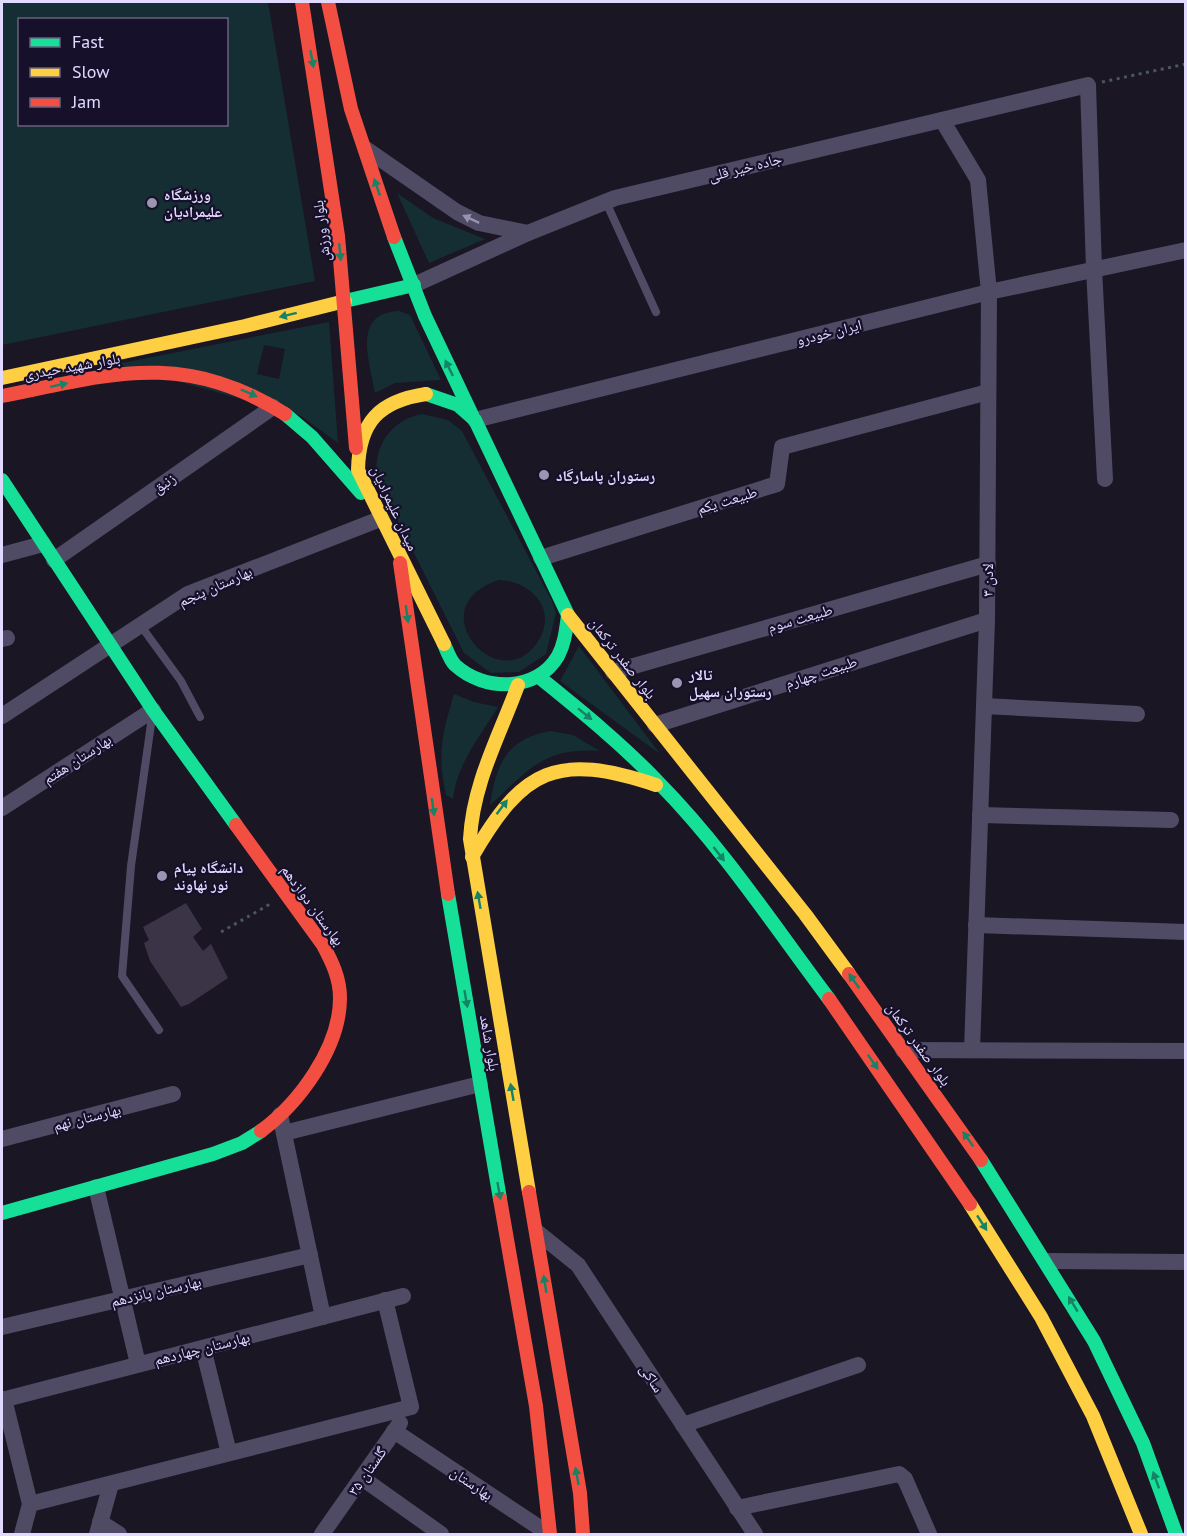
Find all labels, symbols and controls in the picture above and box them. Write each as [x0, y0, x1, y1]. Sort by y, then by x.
legend [18, 18, 228, 126]
text: Fast [72, 30, 104, 53]
one-way arrow [307, 50, 316, 69]
text: Slow [72, 60, 110, 83]
text: Jam [71, 90, 101, 113]
street label: جاده خیر قلی [706, 149, 784, 186]
one-way arrow [371, 177, 381, 195]
place label: ورزشگاه علیمرادیان [164, 185, 223, 221]
marker: ورزشگاه علیمرادیان [145, 196, 159, 210]
street label: بلوار ورزش [308, 199, 335, 263]
one-way arrow [463, 215, 480, 224]
one-way arrow [335, 243, 345, 262]
one-way arrow [279, 311, 297, 321]
street label: ایران خودرو [794, 315, 864, 350]
street label: بلوار شهید حیدری [22, 348, 122, 385]
one-way arrow [444, 359, 453, 376]
one-way arrow [50, 380, 69, 389]
one-way arrow [241, 389, 258, 398]
street label: میدان علیمرادیان [366, 462, 423, 554]
place label: رستوران پاسارگاد [556, 466, 655, 485]
street label: زنبق [149, 468, 180, 498]
marker: رستوران پاسارگاد [537, 468, 551, 482]
street label: طبیعت یکم [695, 482, 760, 519]
street label: بهارستان پنجم [175, 561, 255, 612]
street label: لادن ۳ [978, 563, 998, 597]
street label: طبیعت سوم [765, 600, 835, 637]
one-way arrow [402, 604, 412, 623]
street label: بلوار صفدر ترکمان [584, 613, 661, 703]
street label: طبیعت چهارم [783, 651, 860, 693]
place label: تالار رستوران سهیل [688, 665, 772, 701]
marker: تالار رستوران سهیل [670, 676, 684, 690]
one-way arrow [577, 707, 593, 720]
street label: بهارستان هفتم [39, 730, 115, 789]
one-way arrow [429, 798, 438, 817]
one-way arrow [496, 800, 508, 815]
one-way arrow [713, 847, 725, 862]
place label: دانشگاه پیام نور نهاوند [174, 858, 243, 894]
street label: بهارستان دوازدهم [276, 861, 349, 950]
marker: دانشگاه پیام نور نهاوند [155, 869, 169, 883]
one-way arrow [474, 890, 483, 909]
one-way arrow [848, 974, 860, 989]
one-way arrow [462, 990, 471, 1009]
street label: بلوار صفدر ترکمان [881, 998, 956, 1090]
street label: بلوار شاهد [476, 1013, 504, 1073]
one-way arrow [867, 1053, 879, 1069]
one-way arrow [508, 1082, 517, 1101]
street label: بهارستان نهم [51, 1099, 123, 1136]
one-way arrow [962, 1132, 974, 1148]
one-way arrow [494, 1182, 503, 1201]
one-way arrow [976, 1215, 987, 1232]
street label: بهارستان پانزدهم [109, 1271, 203, 1312]
one-way arrow [540, 1274, 549, 1293]
one-way arrow [1067, 1296, 1078, 1312]
street label: بهارستان چهاردهم [152, 1327, 252, 1370]
street label: ساکی [635, 1360, 668, 1396]
street label: گلستان ۳۵ [343, 1443, 392, 1500]
street label: بهارستان [447, 1462, 497, 1505]
one-way arrow [572, 1467, 581, 1486]
one-way arrow [1151, 1470, 1161, 1488]

